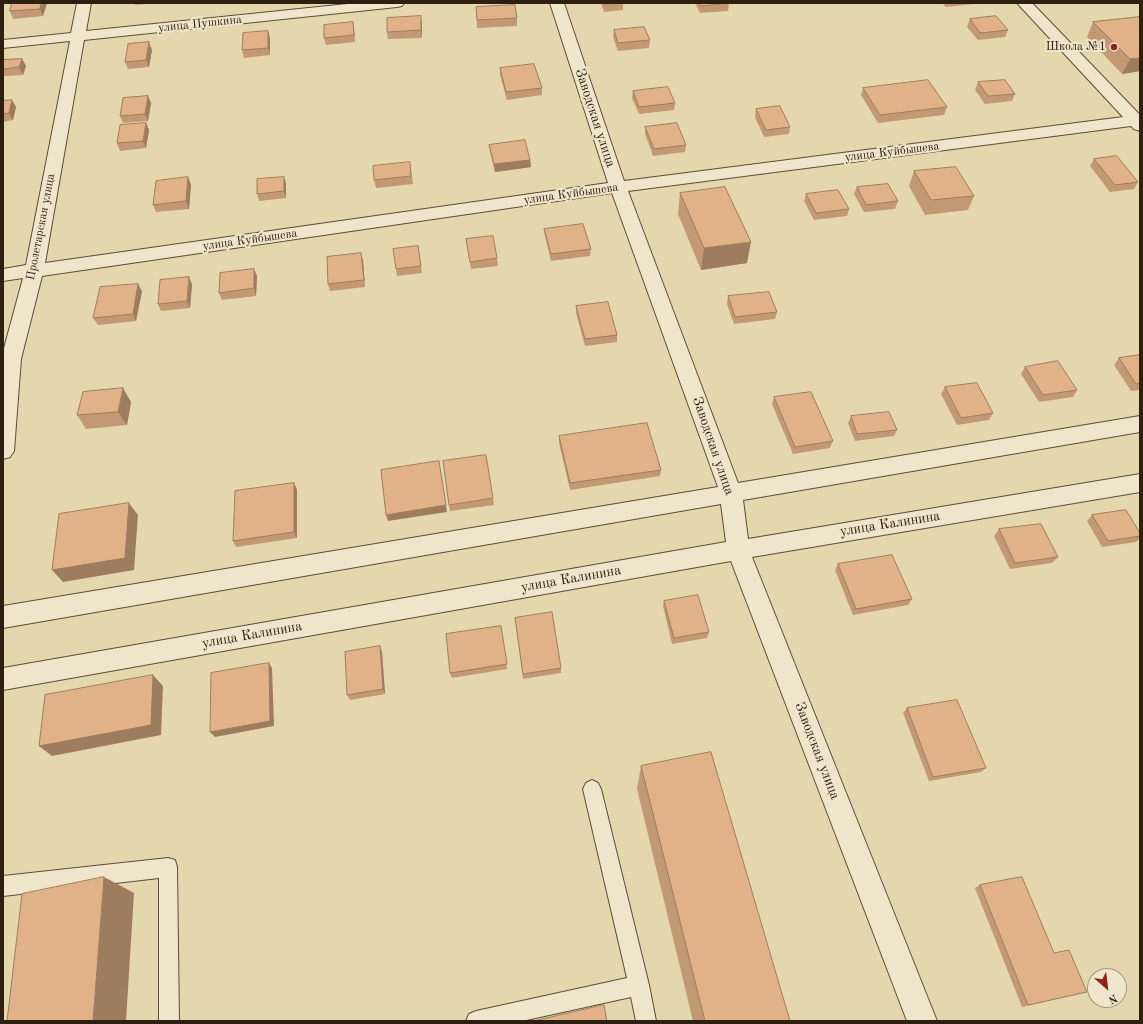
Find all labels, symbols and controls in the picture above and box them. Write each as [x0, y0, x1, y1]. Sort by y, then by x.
street label: улица Пушкина [157, 12, 243, 36]
place label: Школа №1 [1046, 40, 1106, 54]
marker: Школа №1 [1109, 42, 1119, 52]
street label: Заводская улица [571, 66, 619, 170]
street label: улица Куйбышева [844, 139, 940, 165]
street label: Пролетарская улица [24, 172, 58, 282]
street label: улица Куйбышева [523, 180, 619, 208]
street label: улица Куйбышева [202, 226, 298, 254]
street label: Заводская улица [688, 395, 738, 497]
street label: улица Калинина [839, 508, 941, 540]
street label: улица Калинина [520, 562, 622, 596]
street label: улица Калинина [201, 618, 303, 652]
street label: Заводская улица [791, 700, 843, 802]
north arrow [1087, 968, 1127, 1008]
text: N [1106, 991, 1119, 1005]

